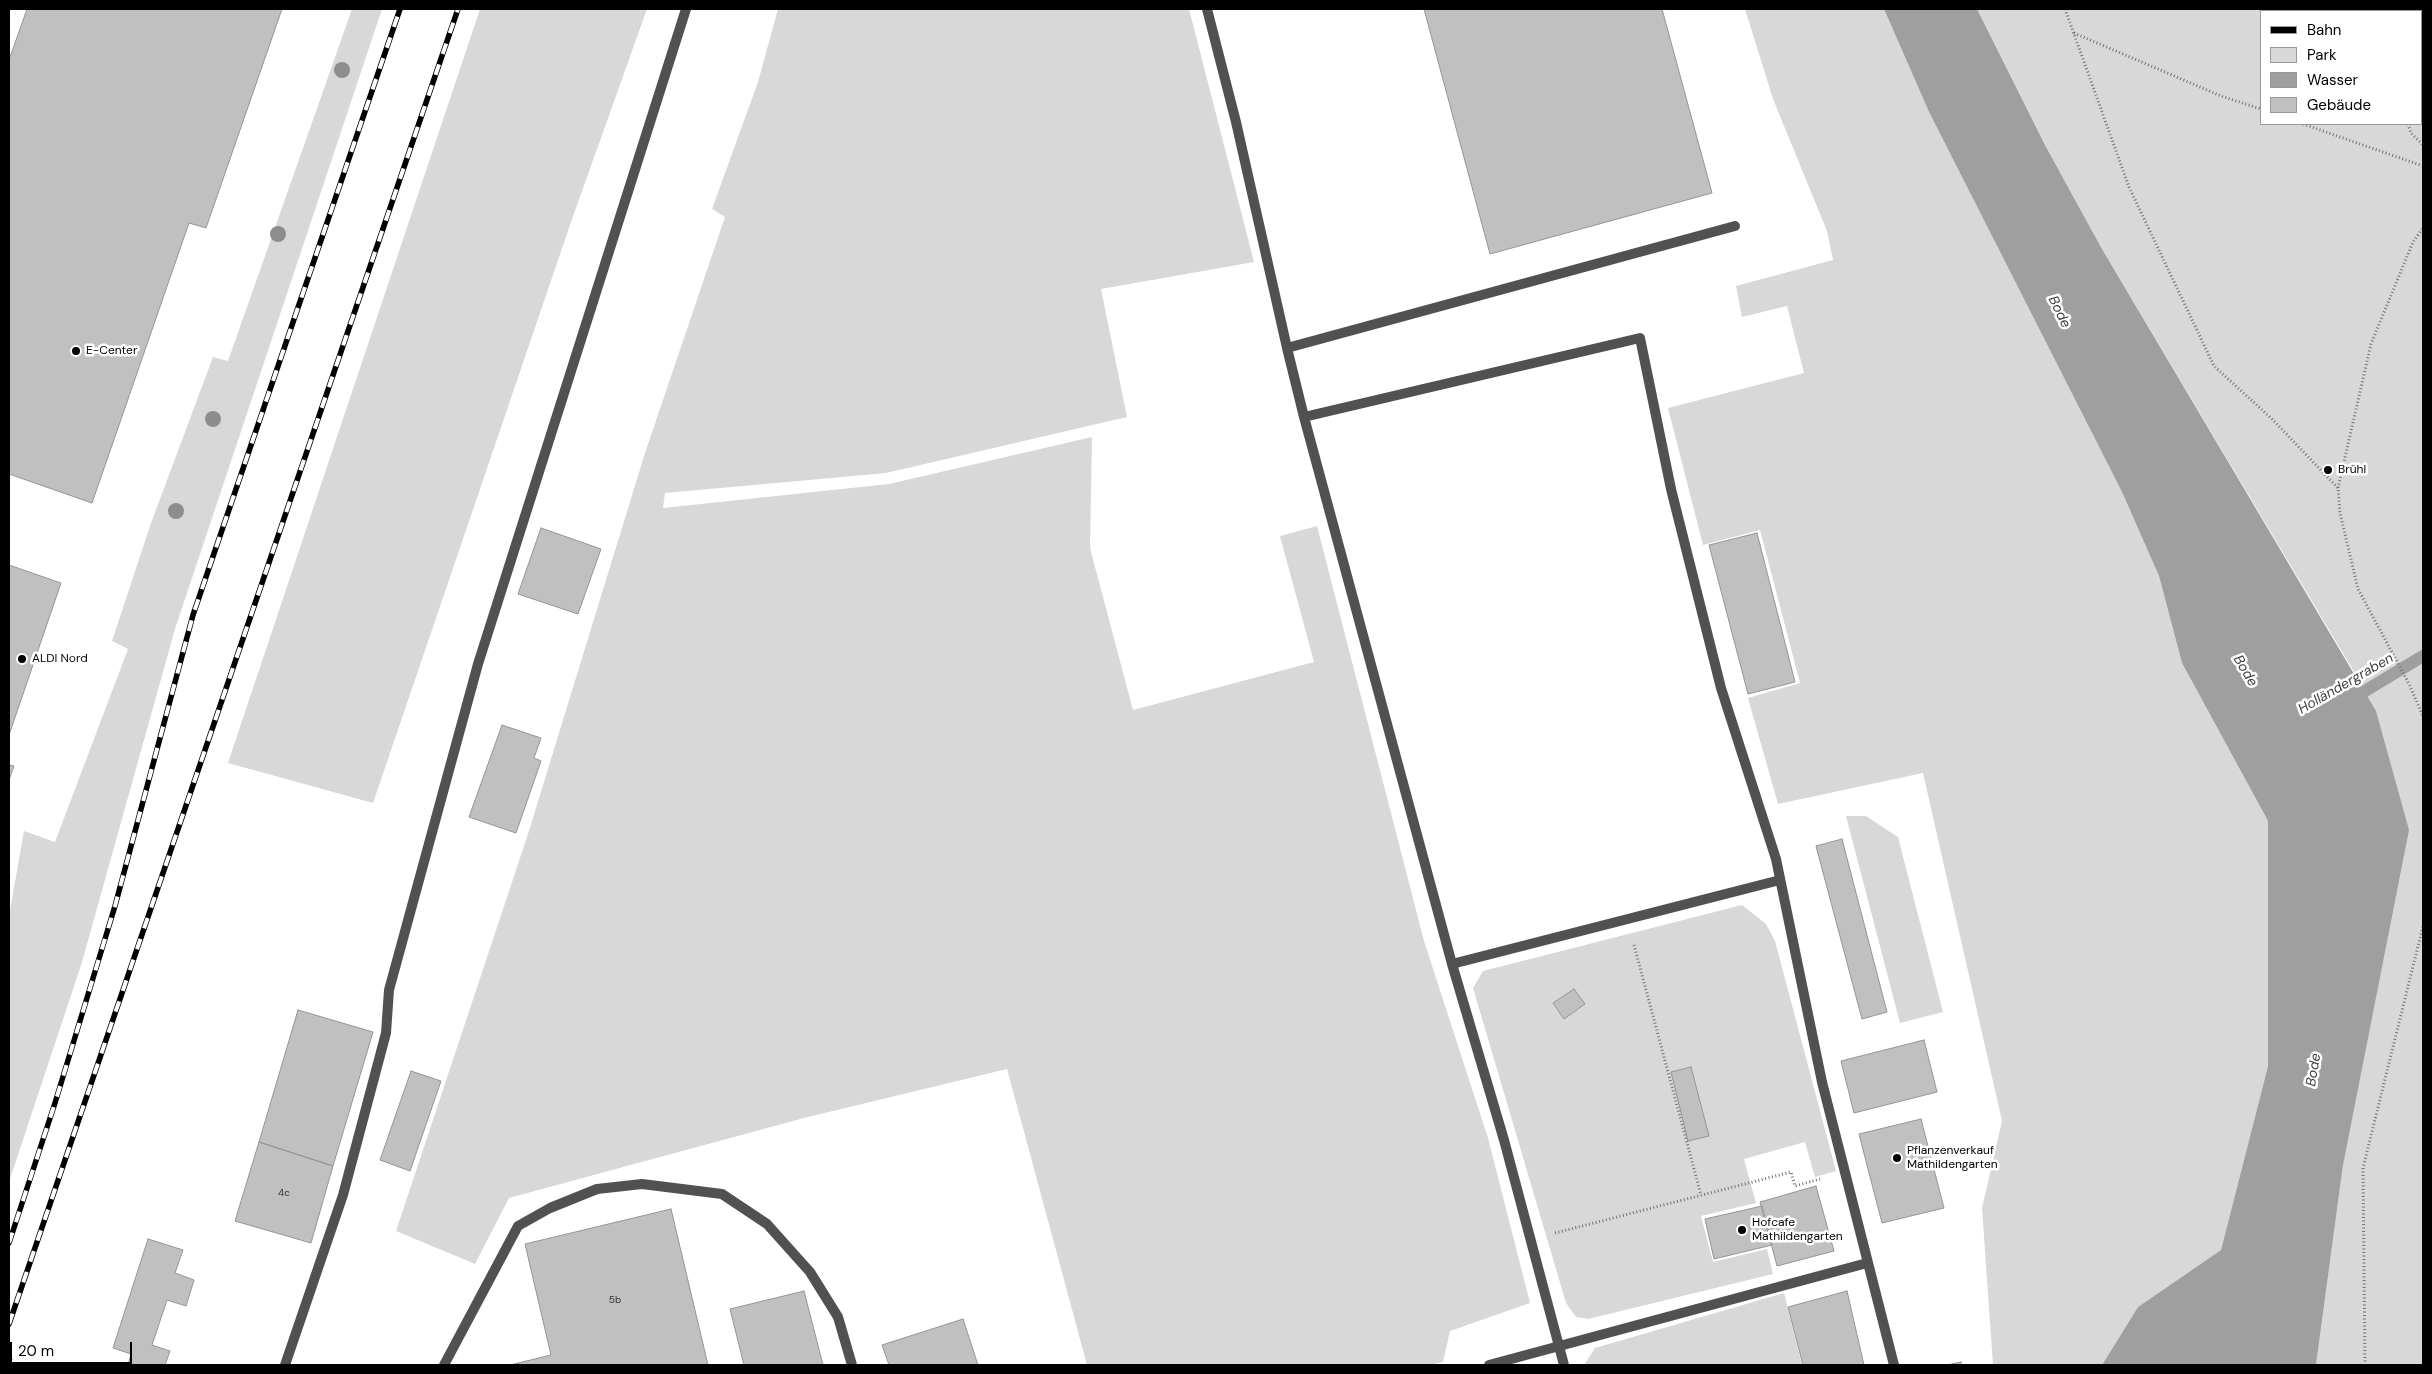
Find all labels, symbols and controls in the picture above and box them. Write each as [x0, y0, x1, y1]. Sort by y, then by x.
legend [2260, 10, 2422, 125]
text: Bahn [2307, 20, 2341, 40]
text: Park [2307, 45, 2337, 65]
text: Wasser [2307, 70, 2358, 90]
text: Gebäude [2307, 95, 2371, 115]
water label: Bode [2044, 293, 2074, 331]
place label: E-Center [86, 344, 137, 358]
marker: E-Center [70, 345, 82, 357]
place label: Brühl [2338, 463, 2366, 477]
marker: Brühl [2322, 464, 2334, 476]
water label: Holländergraben [2295, 650, 2397, 718]
place label: ALDI Nord [32, 652, 88, 666]
water label: Bode [2229, 652, 2261, 690]
marker: ALDI Nord [16, 653, 28, 665]
water label: Bode [2303, 1052, 2325, 1088]
place label: Pflanzenverkauf Mathildengarten [1907, 1144, 1998, 1172]
marker: Pflanzenverkauf Mathildengarten [1891, 1152, 1903, 1164]
house number: 4c [278, 1187, 290, 1199]
place label: Hofcafe Mathildengarten [1752, 1216, 1843, 1244]
marker: Hofcafe Mathildengarten [1736, 1224, 1748, 1236]
house number: 5b [609, 1294, 621, 1306]
scale bar [12, 1332, 135, 1364]
text: 20 m [18, 1341, 54, 1361]

